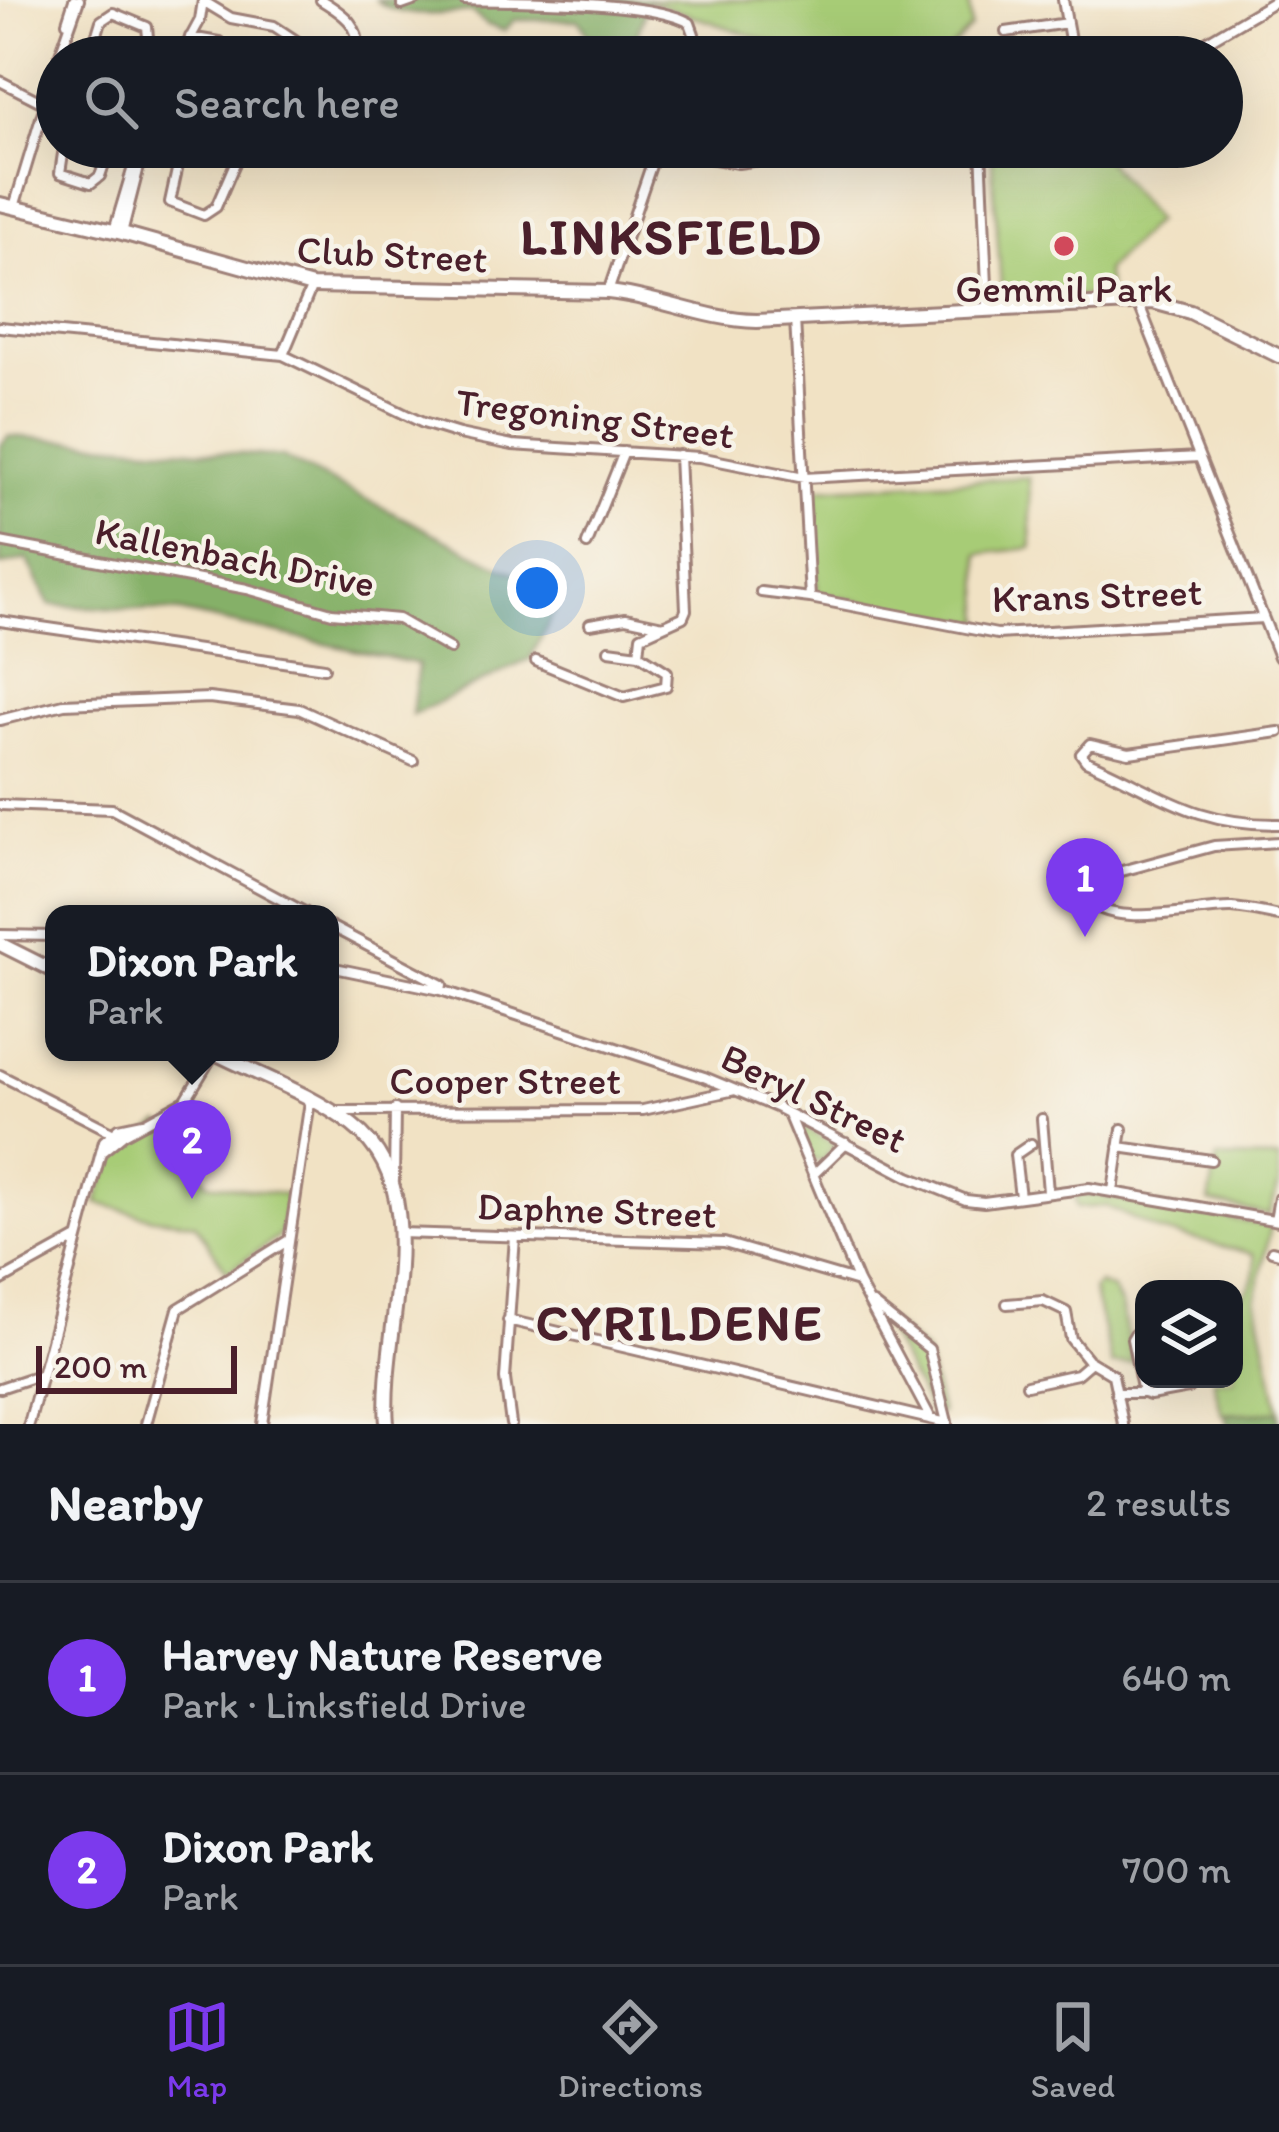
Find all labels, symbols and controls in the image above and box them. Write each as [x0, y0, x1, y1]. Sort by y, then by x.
search box [36, 36, 1243, 168]
icon: search [78, 69, 144, 135]
text: Search here [174, 75, 400, 129]
district label: LINKSFIELD [520, 206, 824, 267]
street label: Club Street [296, 226, 488, 282]
marker: Gemmil Park [1051, 233, 1077, 259]
place label: Gemmil Park [955, 265, 1173, 312]
street label: Tregoning Street [454, 378, 736, 458]
street label: Kallenbach Drive [91, 507, 379, 607]
your location [507, 558, 567, 618]
street label: Krans Street [991, 568, 1203, 622]
pin: 1 [1046, 838, 1124, 937]
popup [45, 905, 339, 1061]
text: Dixon Park [87, 933, 297, 987]
text: Park [87, 987, 163, 1034]
street label: Beryl Street [714, 1033, 914, 1163]
street label: Cooper Street [389, 1057, 621, 1104]
pin: 2 [153, 1100, 231, 1199]
street label: Daphne Street [477, 1182, 717, 1238]
map controls [1135, 1280, 1243, 1388]
button: layers [1135, 1280, 1243, 1388]
district label: CYRILDENE [536, 1292, 824, 1353]
scale bar [36, 1340, 237, 1393]
text: 200 m [54, 1347, 147, 1386]
text: Nearby [48, 1472, 203, 1533]
text: 2 results [1086, 1479, 1231, 1526]
text: Harvey Nature Reserve [162, 1627, 603, 1681]
text: 1 [78, 1654, 96, 1701]
text: 640 m [1121, 1654, 1231, 1701]
text: Park · Linksfield Drive [162, 1681, 527, 1728]
text: Dixon Park [162, 1819, 373, 1873]
text: 2 [77, 1846, 97, 1893]
text: 700 m [1122, 1846, 1231, 1893]
text: Park [162, 1873, 239, 1920]
tab: Map [164, 1994, 230, 2105]
tab: Directions [558, 1994, 703, 2105]
tab: Saved [1031, 1994, 1115, 2105]

